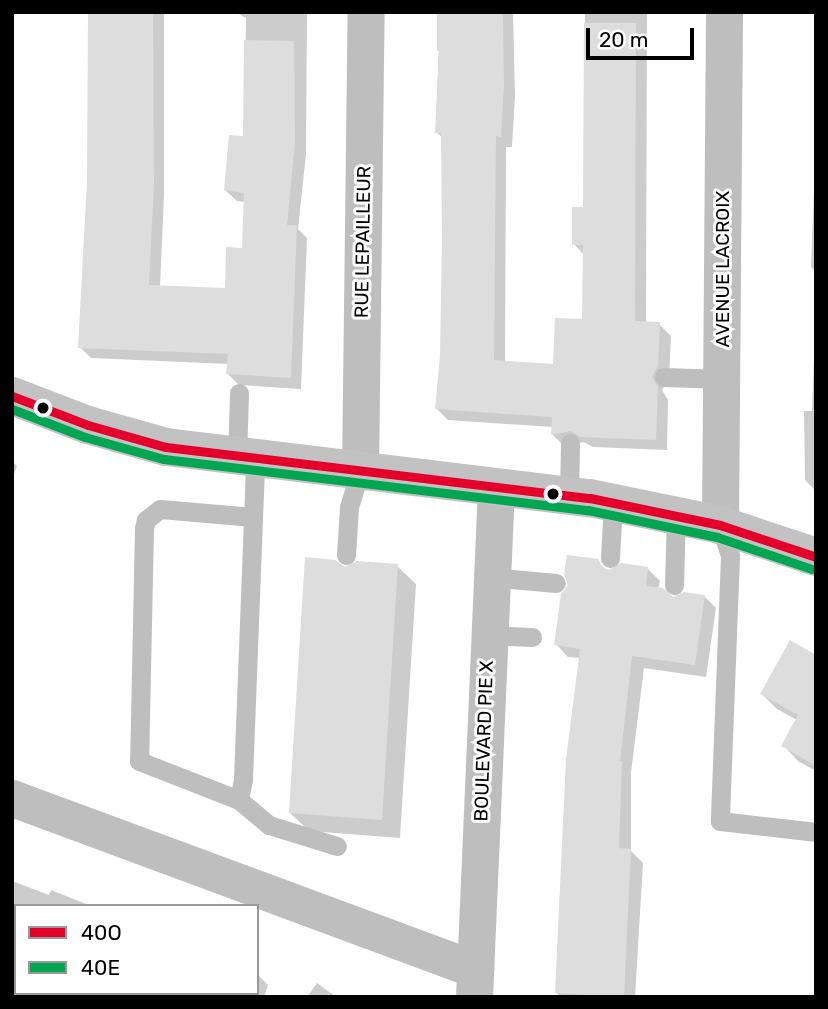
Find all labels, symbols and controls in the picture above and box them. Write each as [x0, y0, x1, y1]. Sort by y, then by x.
scale bar [590, 14, 698, 58]
text: 20 m [599, 27, 648, 52]
street label: RUE LEPAILLEUR [350, 166, 376, 318]
street label: AVENUE LACROIX [712, 191, 734, 347]
unlabelled marker [36, 401, 50, 415]
unlabelled marker [546, 487, 560, 501]
street label: BOULEVARD PIE X [470, 660, 498, 822]
legend [14, 904, 259, 995]
text: 40O [81, 920, 122, 945]
text: 40E [81, 955, 120, 980]

